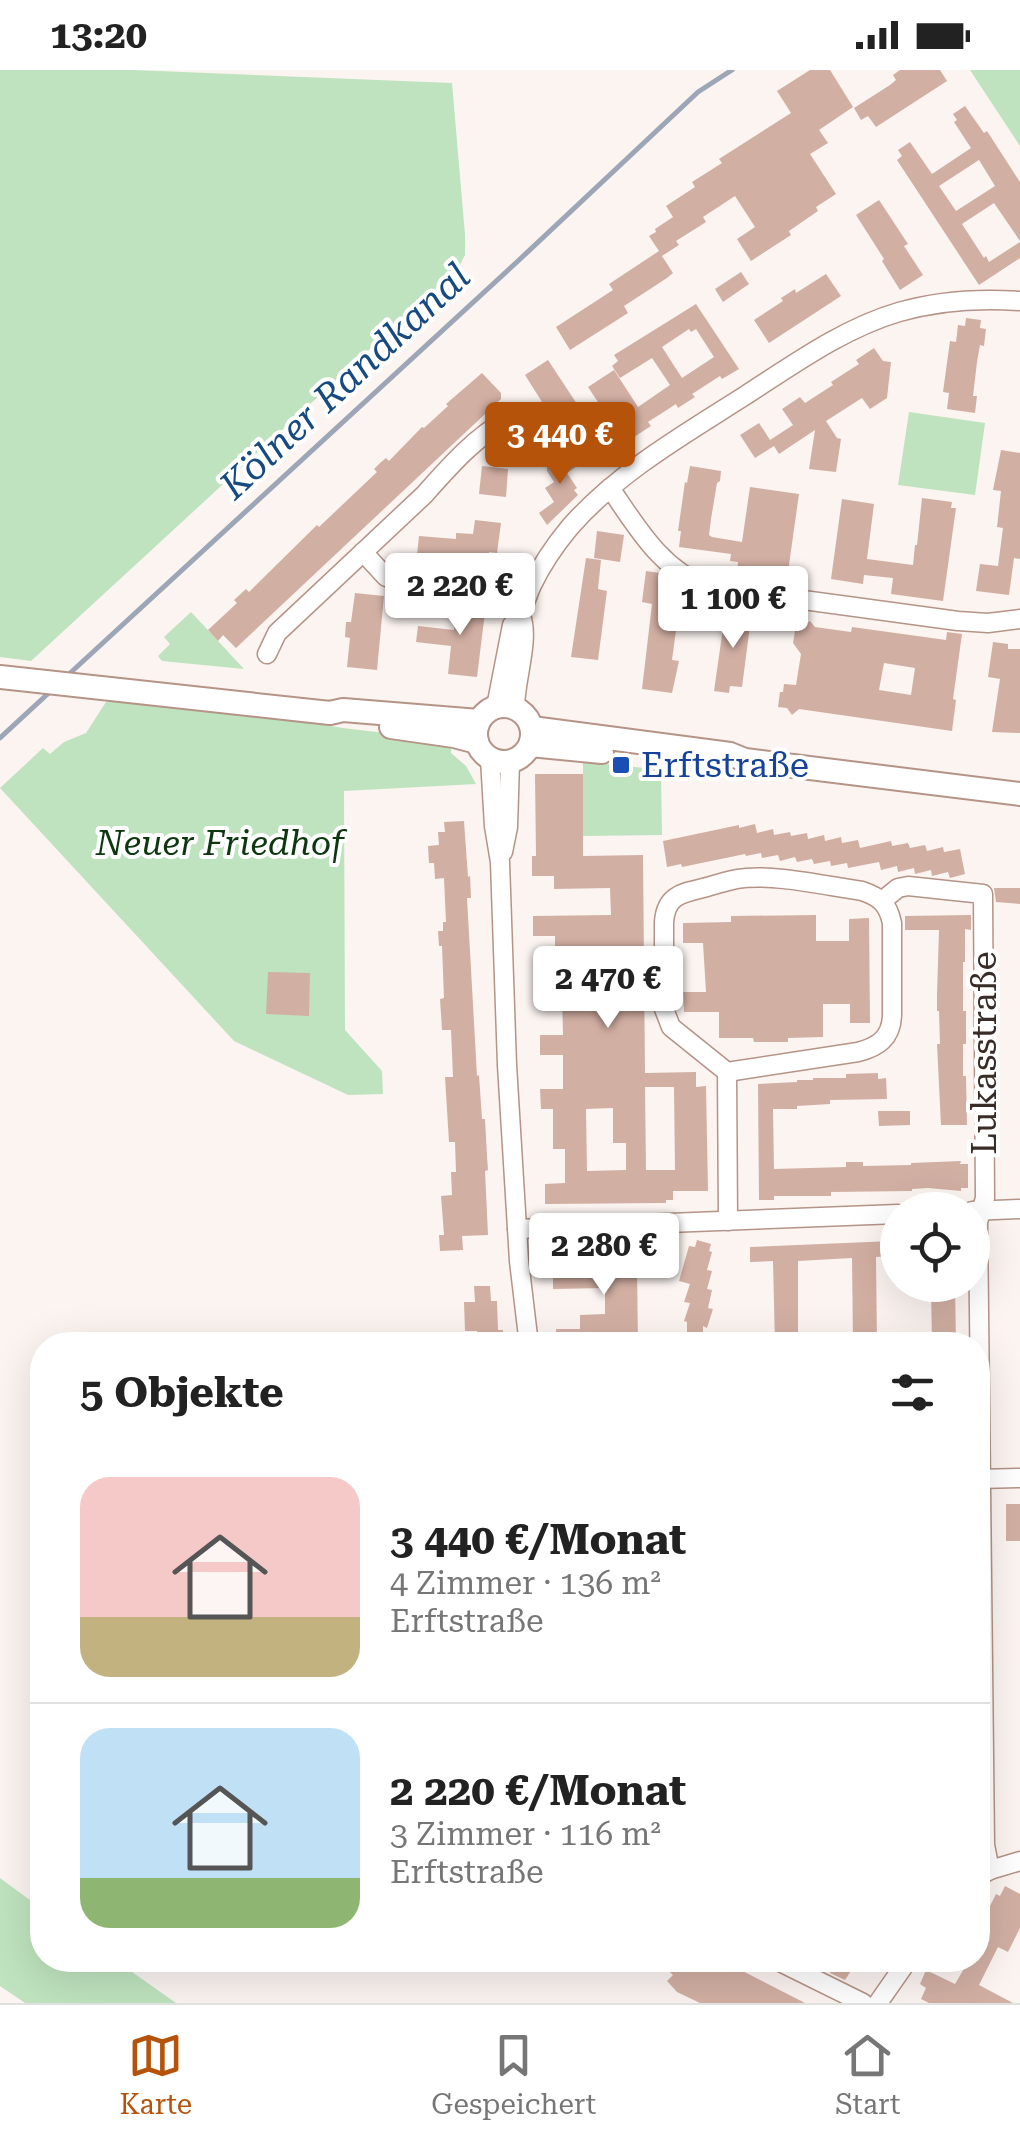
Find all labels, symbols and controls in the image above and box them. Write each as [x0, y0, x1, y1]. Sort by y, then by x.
text: 13:20 [50, 13, 147, 57]
water label: Kölner Randkanal [210, 254, 479, 509]
pin: 3 440 € [468, 402, 652, 487]
text: 3 440 € [507, 415, 613, 453]
pin: 2 220 € [368, 553, 552, 638]
text: 2 220 € [407, 566, 513, 604]
pin: 1 100 € [641, 566, 825, 651]
text: 1 100 € [680, 579, 786, 617]
place label: Erftstraße [641, 745, 809, 786]
marker: Erftstraße [610, 754, 632, 776]
park label: Neuer Friedhof [95, 823, 348, 864]
pin: 2 470 € [516, 946, 700, 1031]
street label: Lukasstraße [964, 951, 1005, 1155]
text: 2 470 € [555, 959, 661, 997]
map controls [880, 1192, 990, 1302]
button: locate [880, 1192, 990, 1302]
pin: 2 280 € [512, 1213, 696, 1298]
text: 2 280 € [551, 1226, 657, 1264]
icon: filters [885, 1365, 940, 1420]
text: 5 Objekte [80, 1368, 284, 1417]
text: 3 440 €/Monat [390, 1515, 686, 1564]
icon: home [160, 1517, 280, 1637]
text: 4 Zimmer · 136 m² [390, 1564, 661, 1602]
text: Erftstraße [390, 1602, 544, 1640]
text: 2 220 €/Monat [390, 1766, 686, 1815]
icon: home [160, 1768, 280, 1888]
text: 3 Zimmer · 116 m² [390, 1815, 661, 1853]
text: Erftstraße [390, 1853, 544, 1891]
tab: Karte [120, 2028, 192, 2121]
tab: Gespeichert [431, 2028, 596, 2121]
tab: Start [835, 2028, 900, 2121]

